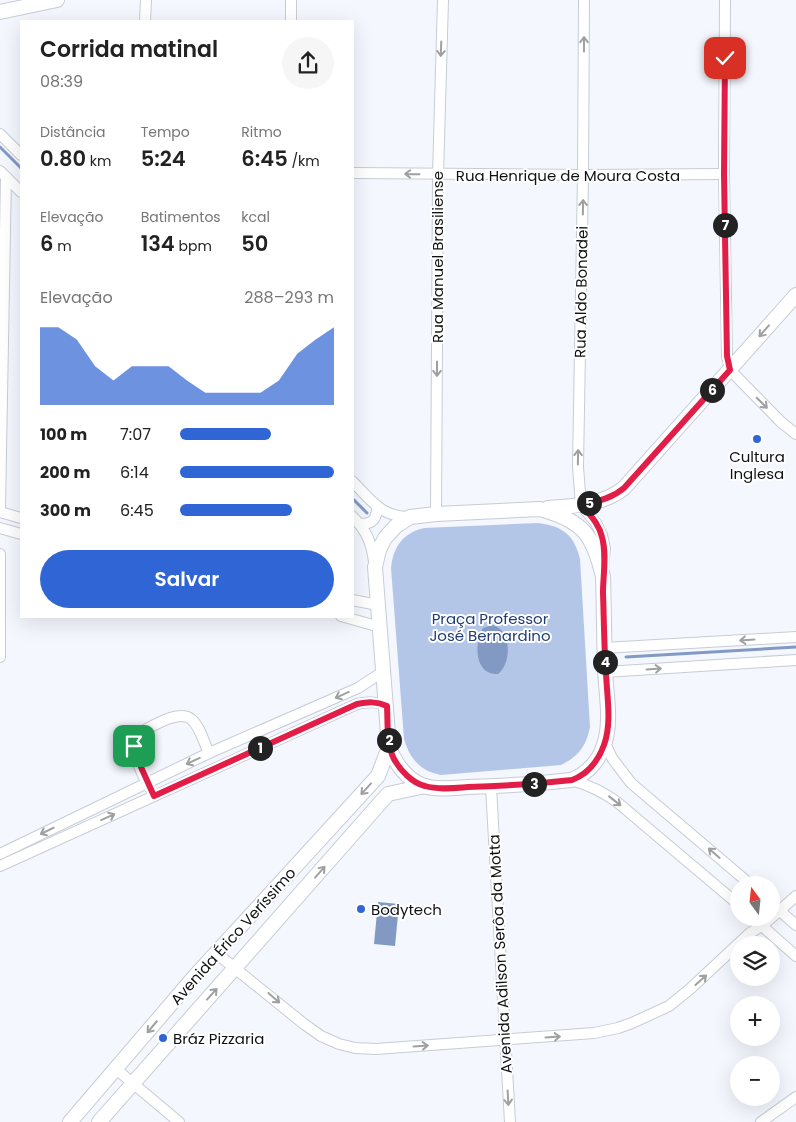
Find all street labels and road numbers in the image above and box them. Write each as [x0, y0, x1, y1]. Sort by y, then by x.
street label: Rua Henrique de Moura Costa [456, 165, 680, 186]
street label: Rua Manuel Brasiliense [427, 171, 448, 343]
street label: Rua Aldo Bonadei [569, 226, 593, 358]
street label: Avenida Adilson Serôa da Motta [483, 834, 517, 1074]
street label: Avenida Érico Veríssimo [166, 863, 300, 1009]

